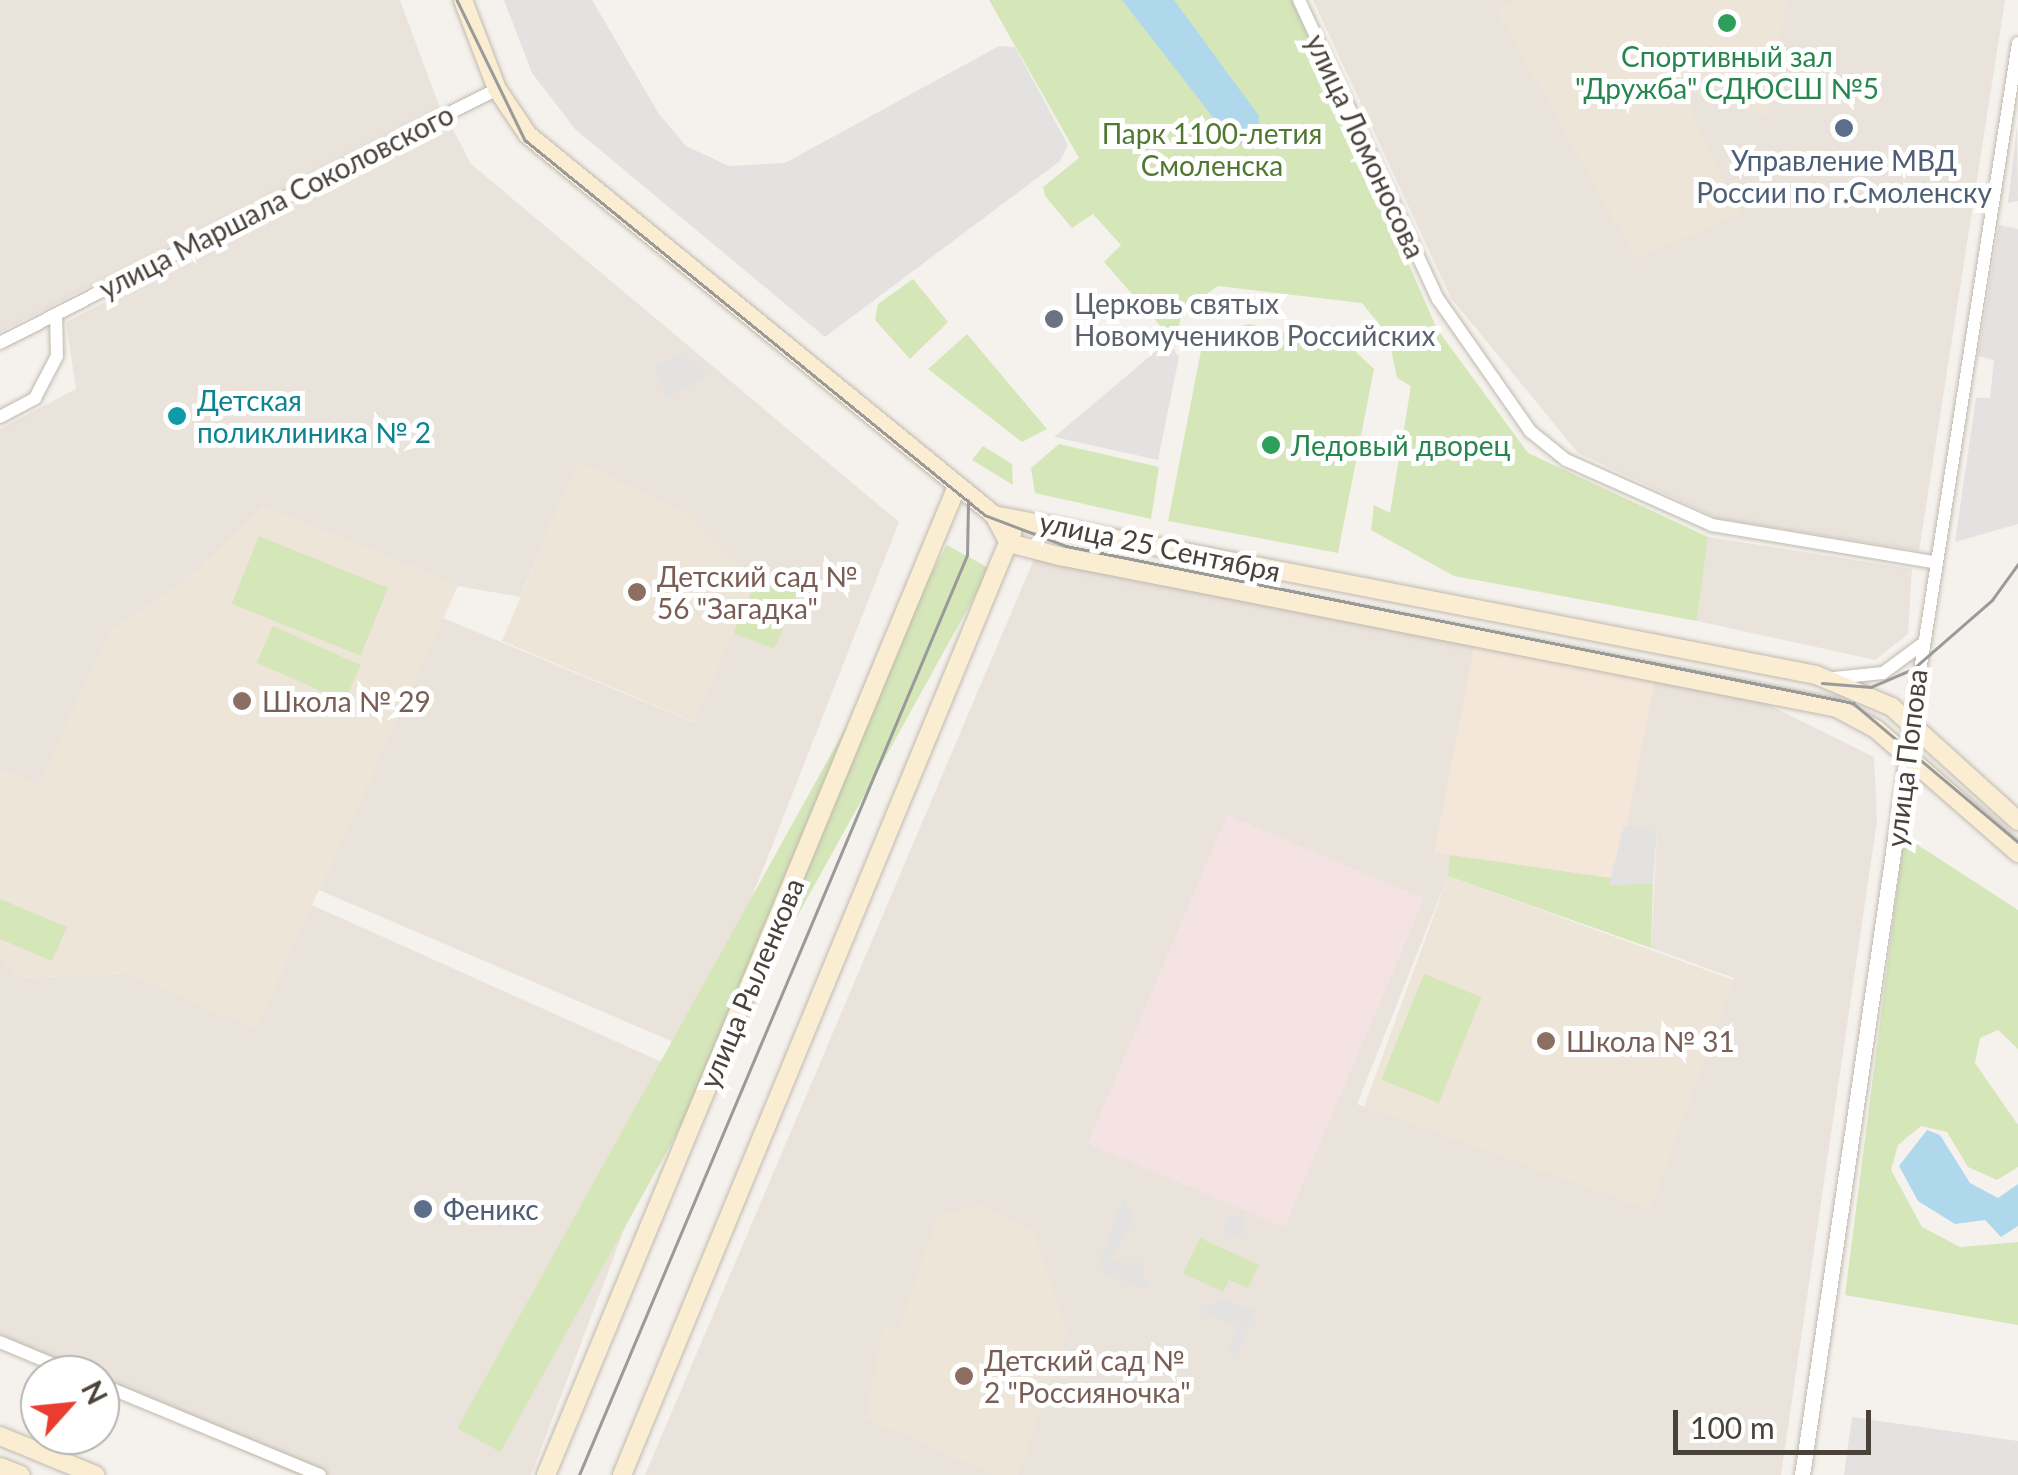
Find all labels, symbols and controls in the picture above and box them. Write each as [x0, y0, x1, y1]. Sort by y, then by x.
marker: Спортивный зал "Дружба" СДЮСШ №5 [1716, 12, 1738, 34]
street label: улица Ломоносова [1299, 29, 1433, 263]
place label: Спортивный зал "Дружба" СДЮСШ №5 [1575, 39, 1879, 105]
street label: улица Маршала Соколовского [93, 97, 459, 305]
park label: Парк 1100-летия Смоленска [1102, 116, 1322, 182]
marker: Управление МВД России по г.Смоленску [1833, 117, 1855, 139]
place label: Управление МВД России по г.Смоленску [1696, 143, 1992, 209]
place label: Церковь святых Новомучеников Российских [1074, 286, 1435, 352]
marker: Церковь святых Новомучеников Российских [1043, 308, 1065, 330]
place label: Детская поликлиника № 2 [197, 383, 431, 449]
marker: Детская поликлиника № 2 [166, 405, 188, 427]
place label: Ледовый дворец [1291, 428, 1510, 462]
marker: Ледовый дворец [1260, 434, 1282, 456]
street label: улица 25 Сентября [1037, 504, 1283, 588]
place label: Детский сад № 56 "Загадка" [657, 559, 858, 625]
marker: Детский сад № 56 "Загадка" [626, 581, 648, 603]
street label: улица Попова [1878, 667, 1934, 849]
place label: Школа № 29 [262, 684, 431, 718]
marker: Школа № 29 [231, 690, 253, 712]
street label: улица Рыленкова [692, 873, 810, 1093]
place label: Школа № 31 [1566, 1024, 1735, 1058]
marker: Школа № 31 [1535, 1030, 1557, 1052]
place label: Феникс [443, 1192, 539, 1226]
marker: Феникс [412, 1198, 434, 1220]
place label: Детский сад № 2 "Россияночка" [984, 1343, 1191, 1409]
north arrow [20, 1355, 120, 1455]
marker: Детский сад № 2 "Россияночка" [953, 1365, 975, 1387]
text: N [75, 1375, 115, 1410]
scale bar [1678, 1390, 1876, 1452]
text: 100 m [1690, 1409, 1775, 1445]

